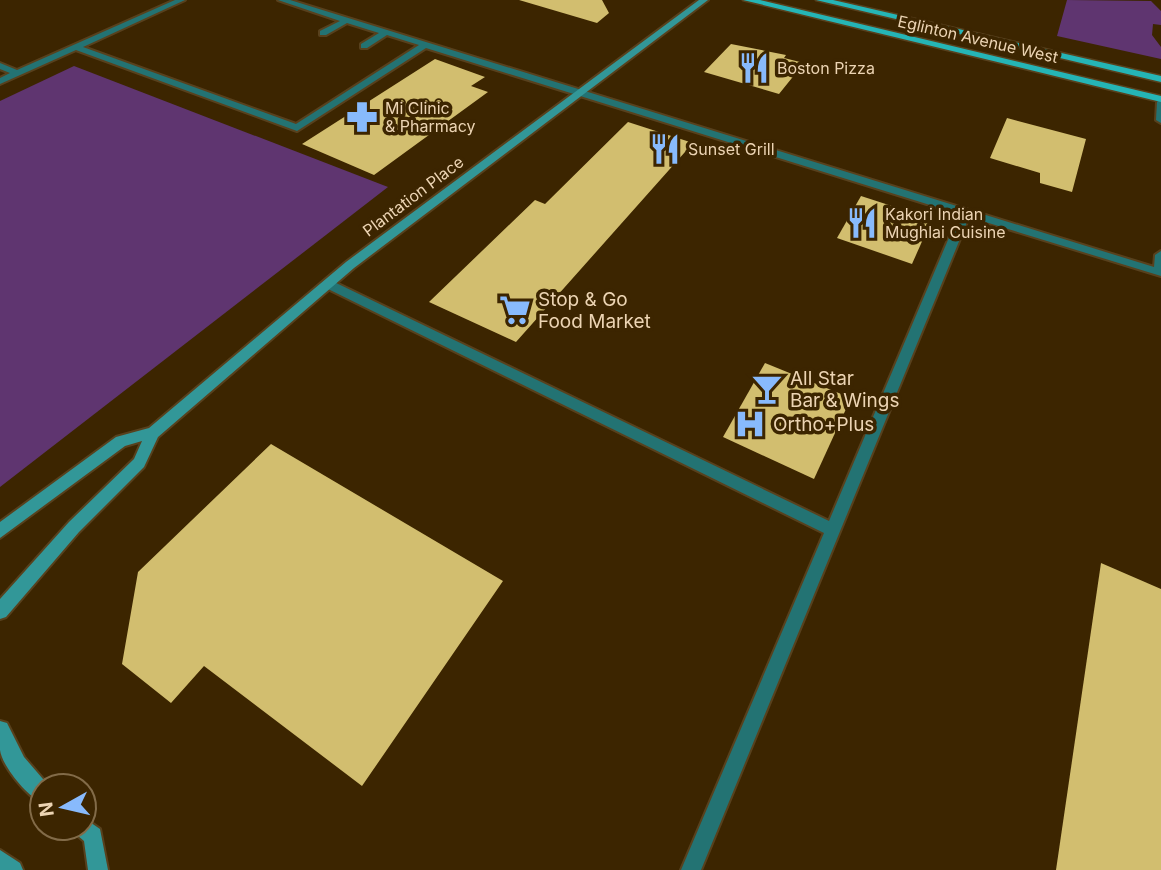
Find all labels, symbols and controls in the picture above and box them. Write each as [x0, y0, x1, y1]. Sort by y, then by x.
street label: Eglinton Avenue West [896, 11, 1060, 67]
restaurant icon: Boston Pizza [737, 51, 771, 85]
place label: Boston Pizza [777, 58, 875, 78]
place label: Mi Clinic & Pharmacy [385, 98, 476, 136]
pharmacy icon: Mi Clinic & Pharmacy [345, 100, 379, 134]
restaurant icon: Sunset Grill [648, 132, 682, 166]
place label: Sunset Grill [688, 139, 775, 159]
street label: Plantation Place [359, 152, 467, 240]
place label: Kakori Indian Mughlai Cuisine [885, 204, 1006, 242]
restaurant icon: Kakori Indian Mughlai Cuisine [845, 206, 879, 240]
place label: Stop & Go Food Market [538, 288, 651, 333]
supermarket icon: Stop & Go Food Market [498, 293, 532, 327]
place label: All Star Bar & Wings [790, 367, 899, 412]
bar icon: All Star Bar & Wings [750, 372, 784, 406]
hospital icon: Ortho+Plus [733, 407, 767, 441]
place label: Ortho+Plus [773, 413, 874, 436]
north arrow [28, 772, 98, 842]
text: N [34, 801, 59, 818]

